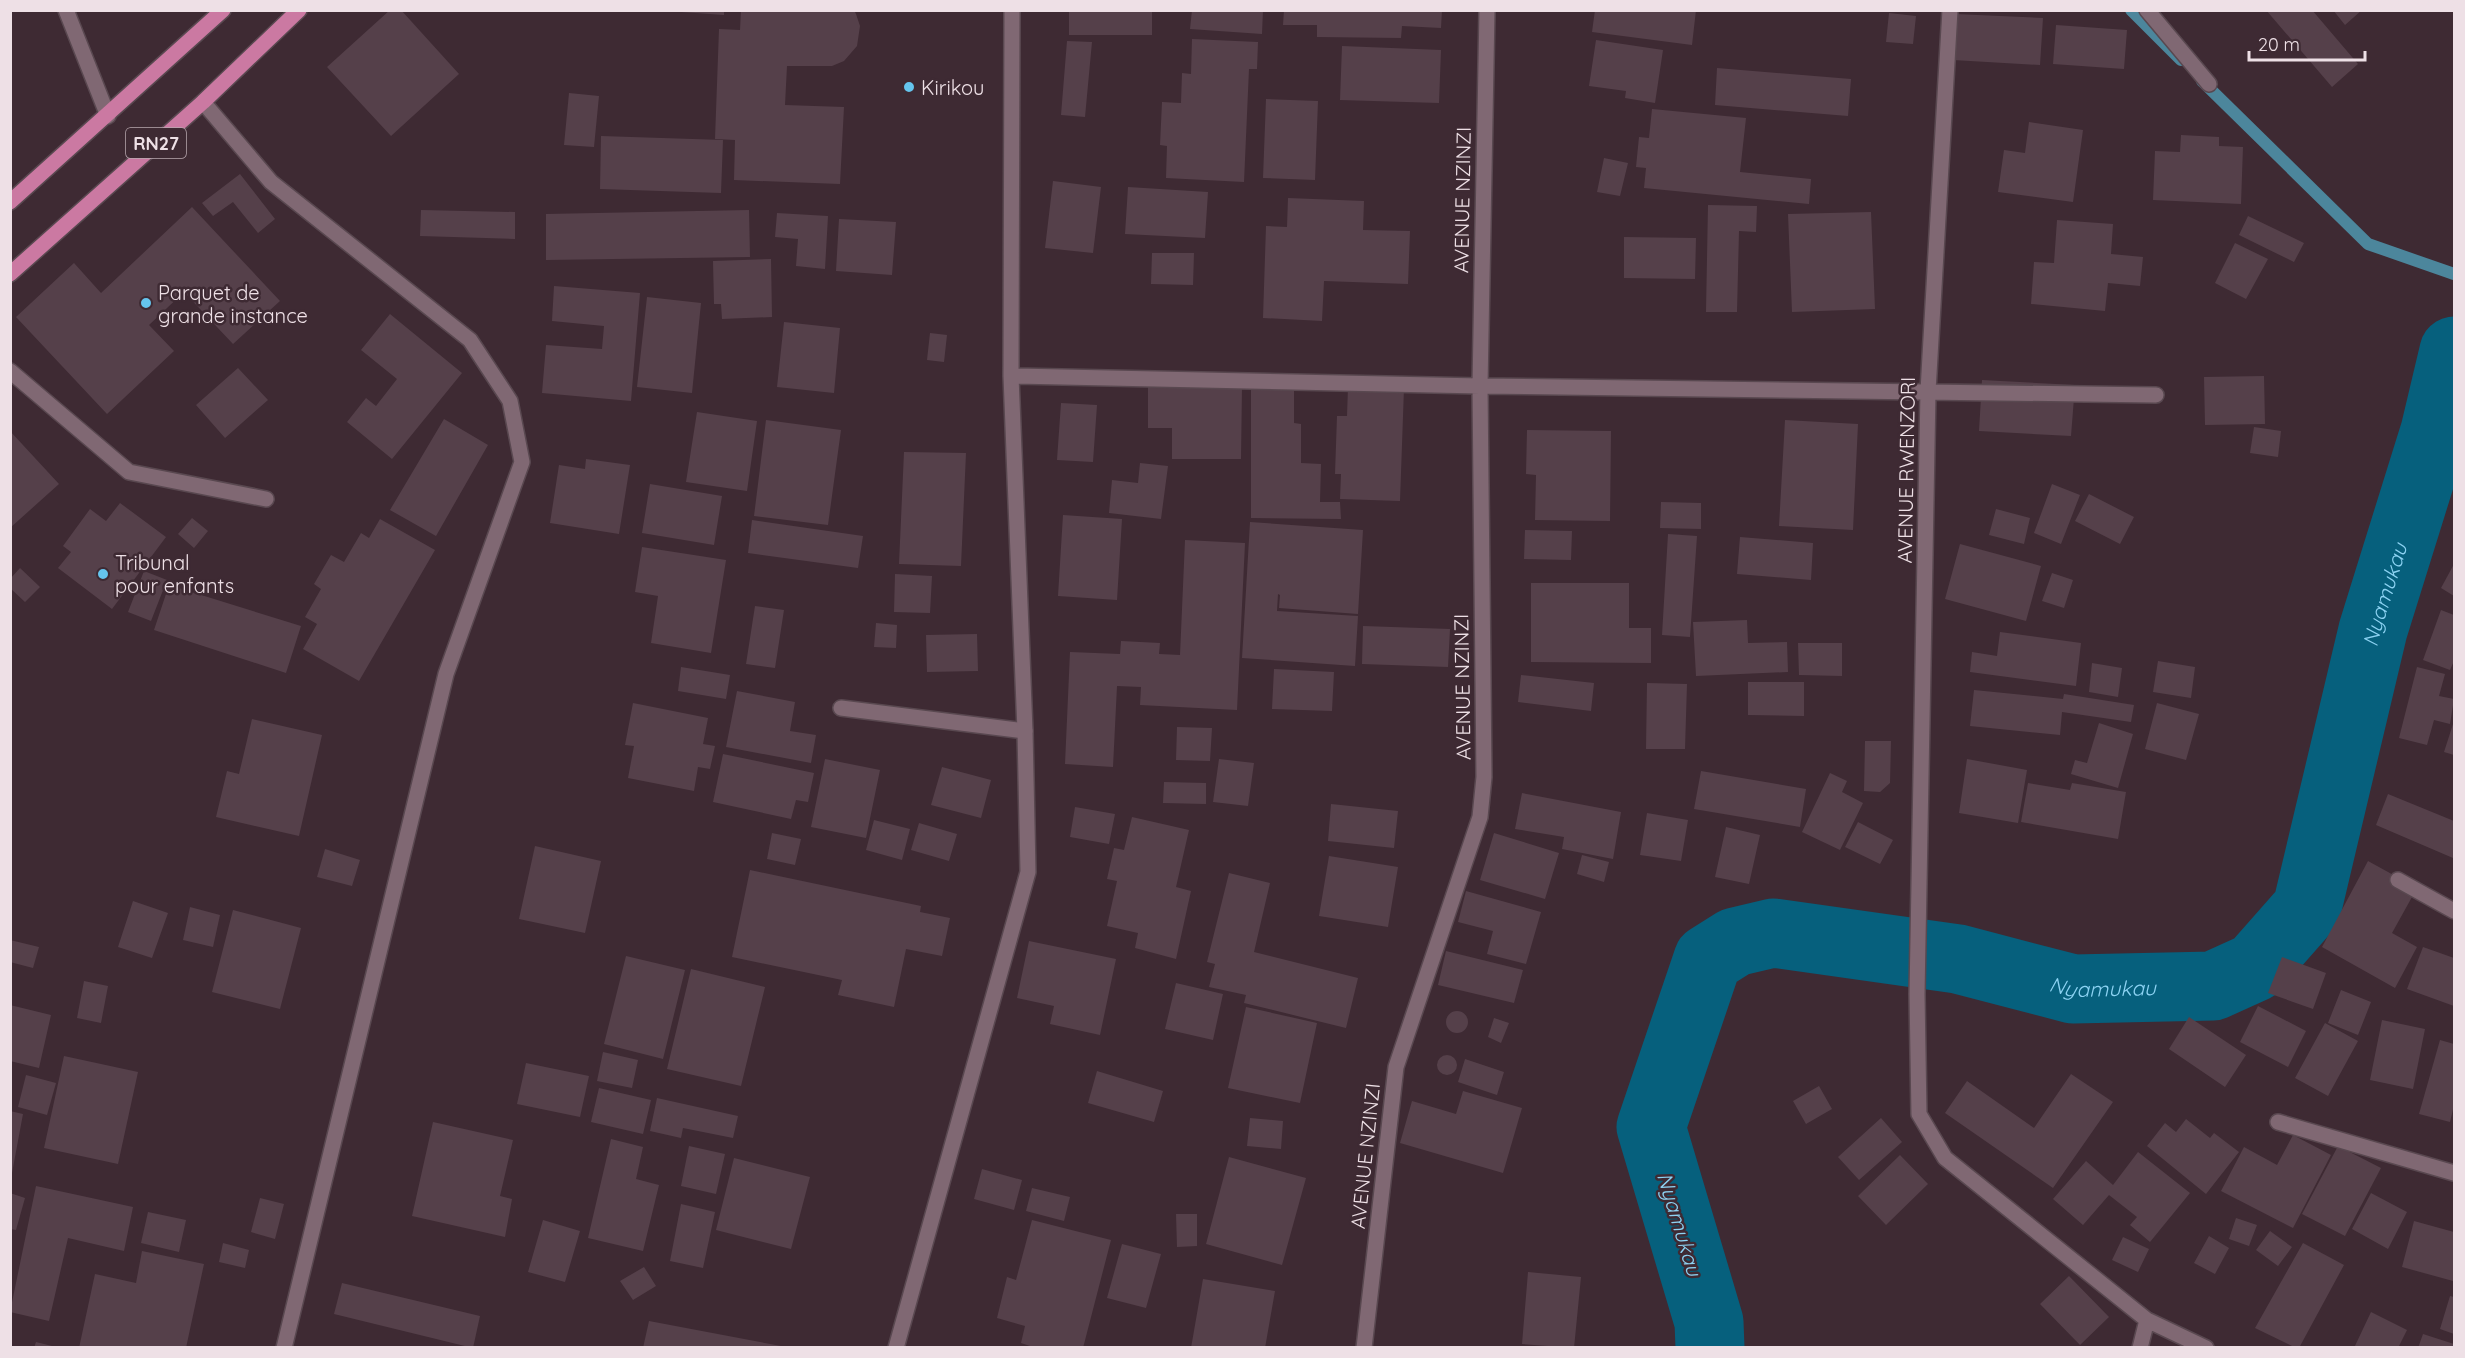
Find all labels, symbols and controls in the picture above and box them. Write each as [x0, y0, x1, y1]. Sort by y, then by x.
scale bar [2249, 24, 2364, 62]
text: 20 m [2258, 33, 2300, 56]
place label: Kirikou [921, 75, 984, 100]
marker: Kirikou [902, 80, 916, 94]
street label: AVENUE NZINZI [1448, 127, 1476, 273]
road number: RN27 [126, 128, 186, 158]
place label: Parquet de grande instance [158, 280, 308, 328]
marker: Parquet de grande instance [139, 296, 153, 310]
street label: AVENUE RWENZORI [1892, 377, 1920, 563]
water label: Nyamukau [2357, 539, 2413, 649]
place label: Tribunal pour enfants [115, 550, 234, 598]
marker: Tribunal pour enfants [96, 567, 110, 581]
street label: AVENUE NZINZI [1448, 614, 1476, 760]
water label: Nyamukau [2047, 970, 2157, 1003]
street label: AVENUE NZINZI [1345, 1082, 1385, 1230]
water label: Nyamukau [1652, 1169, 1708, 1280]

